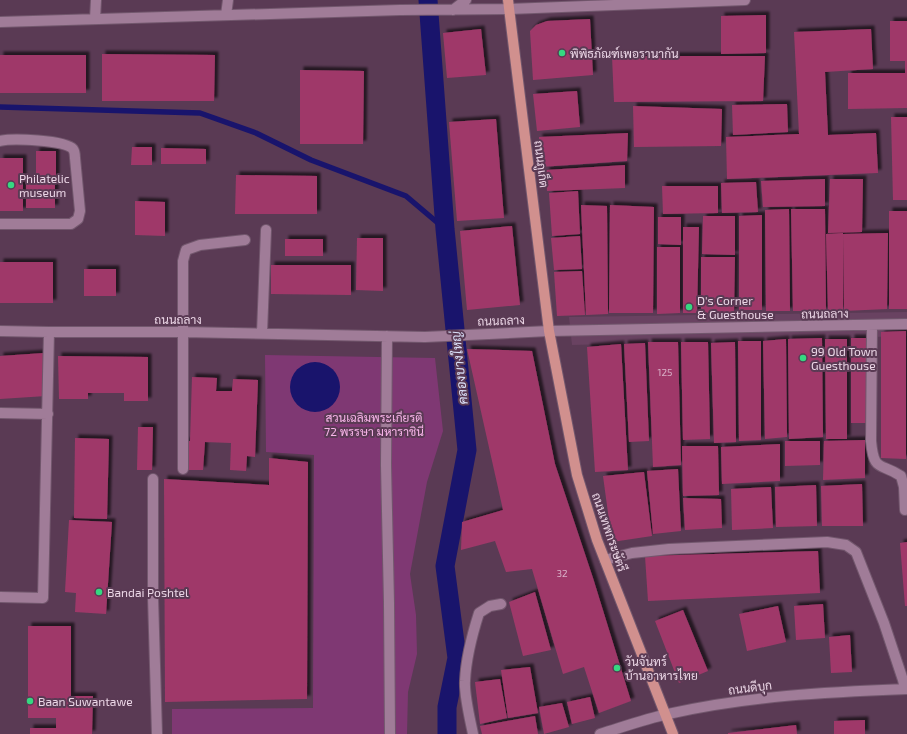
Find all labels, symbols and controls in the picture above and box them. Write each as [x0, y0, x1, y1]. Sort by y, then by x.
place label: พิพิธภัณฑ์เพอรานากัน [570, 46, 679, 60]
marker: พิพิธภัณฑ์เพอรานากัน [557, 48, 567, 58]
street label: ถนนภูเก็ต [530, 139, 553, 189]
place label: Philatelic museum [19, 171, 70, 199]
marker: Philatelic museum [6, 180, 16, 190]
place label: D's Corner & Guesthouse [697, 293, 774, 321]
marker: D's Corner & Guesthouse [684, 302, 694, 312]
street label: ถนนถลาง [801, 306, 849, 320]
street label: ถนนถลาง [154, 312, 202, 326]
street label: ถนนถลาง [477, 312, 525, 328]
water label: คลองบางใหญ่ [447, 329, 472, 405]
place label: 99 Old Town Guesthouse [811, 344, 878, 372]
marker: 99 Old Town Guesthouse [798, 353, 808, 363]
house number: 125 [658, 366, 672, 378]
park label: สวนเฉลิมพระเกียรติ 72 พรรษา มหาราชินี [324, 410, 424, 438]
street label: ถนนเทพกระษัตรี [590, 491, 630, 574]
house number: 32 [556, 567, 568, 579]
place label: Bandai Poshtel [107, 585, 189, 599]
marker: Bandai Poshtel [94, 587, 104, 597]
place label: วันจันทร์ บ้านอาหารไทย [625, 654, 698, 682]
marker: วันจันทร์ บ้านอาหารไทย [612, 663, 622, 673]
street label: ถนนดีบุก [727, 677, 773, 700]
place label: Baan Suwantawe [38, 694, 133, 708]
marker: Baan Suwantawe [25, 696, 35, 706]

